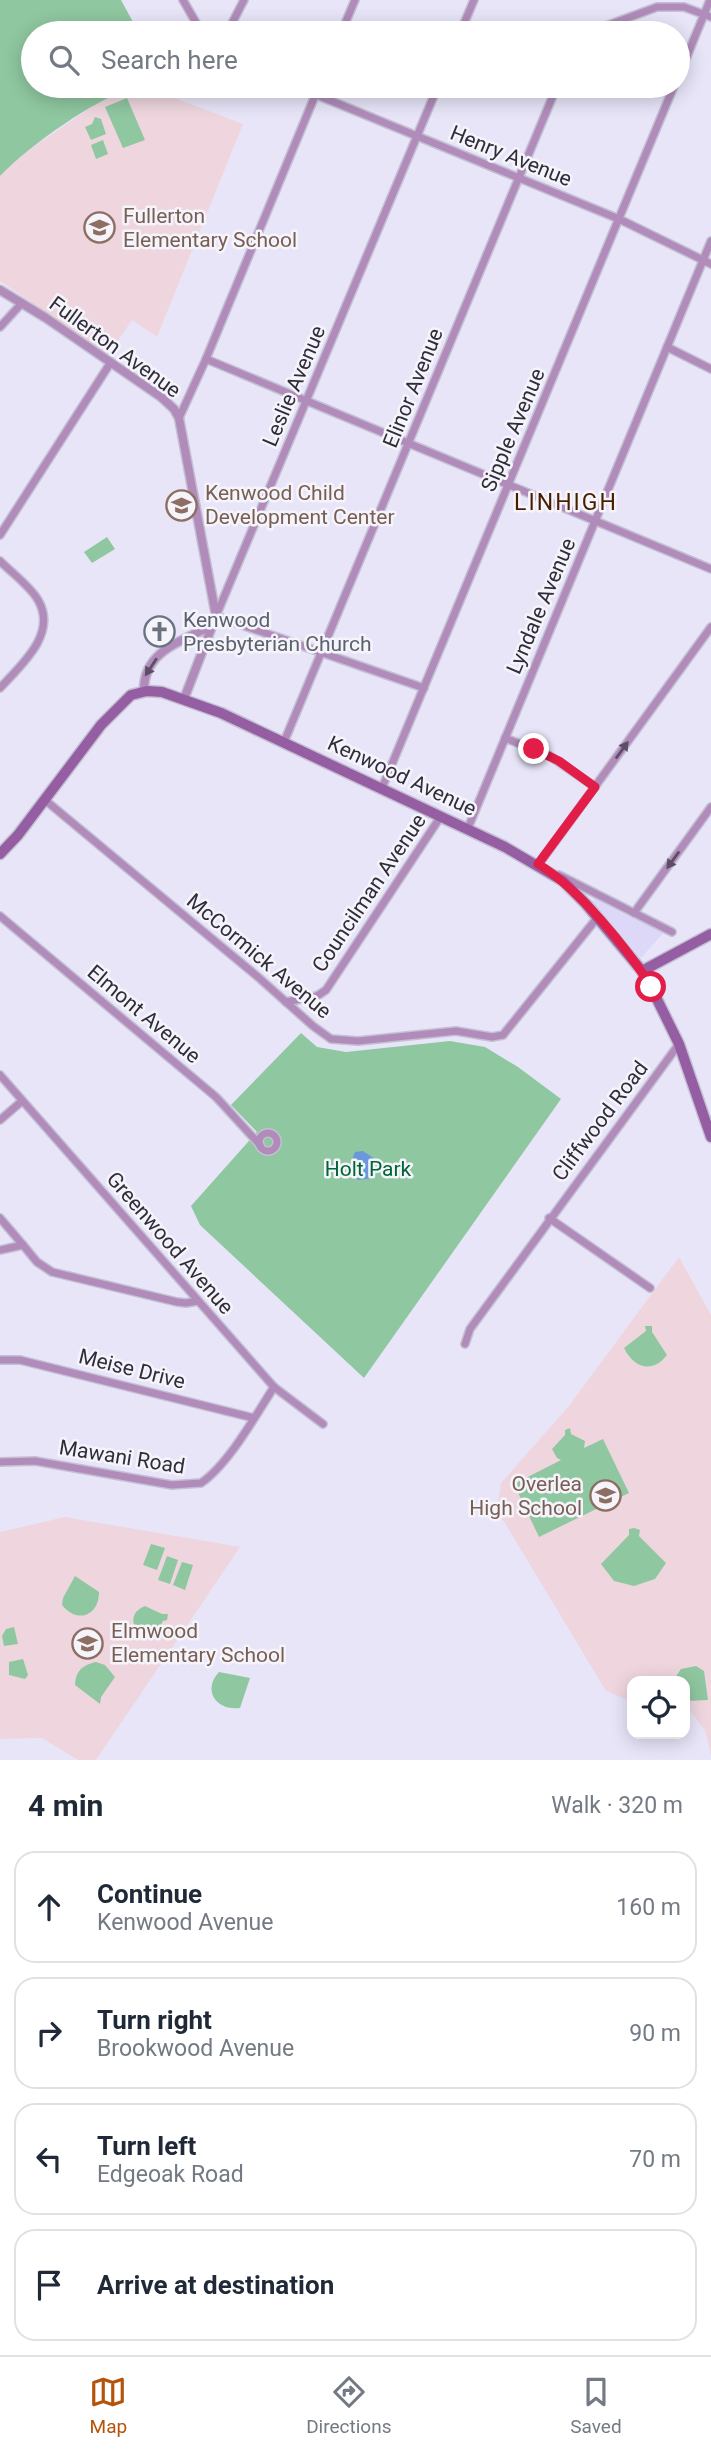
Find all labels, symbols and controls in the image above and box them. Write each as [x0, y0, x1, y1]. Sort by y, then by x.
search box [21, 21, 690, 98]
icon: search [45, 41, 83, 79]
text: Search here [101, 45, 238, 75]
street label: Henry Avenue [447, 121, 575, 191]
place label: Fullerton Elementary School [123, 204, 297, 252]
school or university icon: Fullerton Elementary School [83, 211, 117, 245]
street label: Fullerton Avenue [45, 291, 185, 403]
street label: Leslie Avenue [258, 322, 330, 450]
street label: Elinor Avenue [378, 325, 448, 451]
street label: Sipple Avenue [476, 365, 550, 495]
place label: Kenwood Child Development Center [205, 481, 395, 529]
school or university icon: Kenwood Child Development Center [165, 488, 199, 522]
district label: LINHIGH [514, 489, 618, 516]
street label: Lyndale Avenue [502, 535, 580, 677]
place label: Kenwood Presbyterian Church [183, 608, 372, 656]
church icon: Kenwood Presbyterian Church [143, 615, 177, 649]
one-way arrow [145, 657, 158, 676]
street label: Kenwood Avenue [324, 731, 480, 821]
route end [518, 733, 549, 764]
one-way arrow [615, 741, 629, 759]
street label: Councilman Avenue [307, 809, 431, 977]
one-way arrow [666, 851, 680, 869]
street label: McCormick Avenue [182, 889, 336, 1023]
street label: Elmont Avenue [83, 960, 205, 1068]
route start [635, 971, 666, 1002]
street label: Cliffwood Road [547, 1056, 653, 1186]
park label: Holt Park [325, 1157, 412, 1181]
street label: Greenwood Avenue [102, 1167, 238, 1319]
street label: Meise Drive [76, 1344, 188, 1394]
street label: Mawani Road [57, 1435, 187, 1479]
place label: Overlea High School [469, 1472, 582, 1520]
school or university icon: Overlea High School [588, 1479, 622, 1513]
place label: Elmwood Elementary School [111, 1619, 285, 1667]
school or university icon: Elmwood Elementary School [71, 1626, 105, 1660]
map controls [627, 1676, 690, 1739]
button: locate [627, 1676, 690, 1739]
text: 4 min [28, 1788, 103, 1823]
text: Walk · 320 m [551, 1792, 683, 1819]
text: Continue [97, 1879, 202, 1909]
icon: ahead [30, 1888, 68, 1926]
text: 160 m [616, 1894, 681, 1921]
text: Kenwood Avenue [97, 1909, 273, 1936]
text: Turn right [97, 2005, 212, 2035]
icon: right [30, 2014, 68, 2052]
text: 90 m [629, 2020, 681, 2047]
text: Brookwood Avenue [97, 2035, 294, 2062]
text: Turn left [97, 2131, 196, 2161]
icon: left [30, 2140, 68, 2178]
text: 70 m [629, 2146, 681, 2173]
text: Edgeoak Road [97, 2161, 244, 2188]
icon: arrive [30, 2266, 68, 2304]
text: Arrive at destination [97, 2270, 334, 2300]
tab: Map [89, 2373, 127, 2438]
tab: Directions [306, 2373, 391, 2438]
tab: Saved [570, 2373, 622, 2438]

